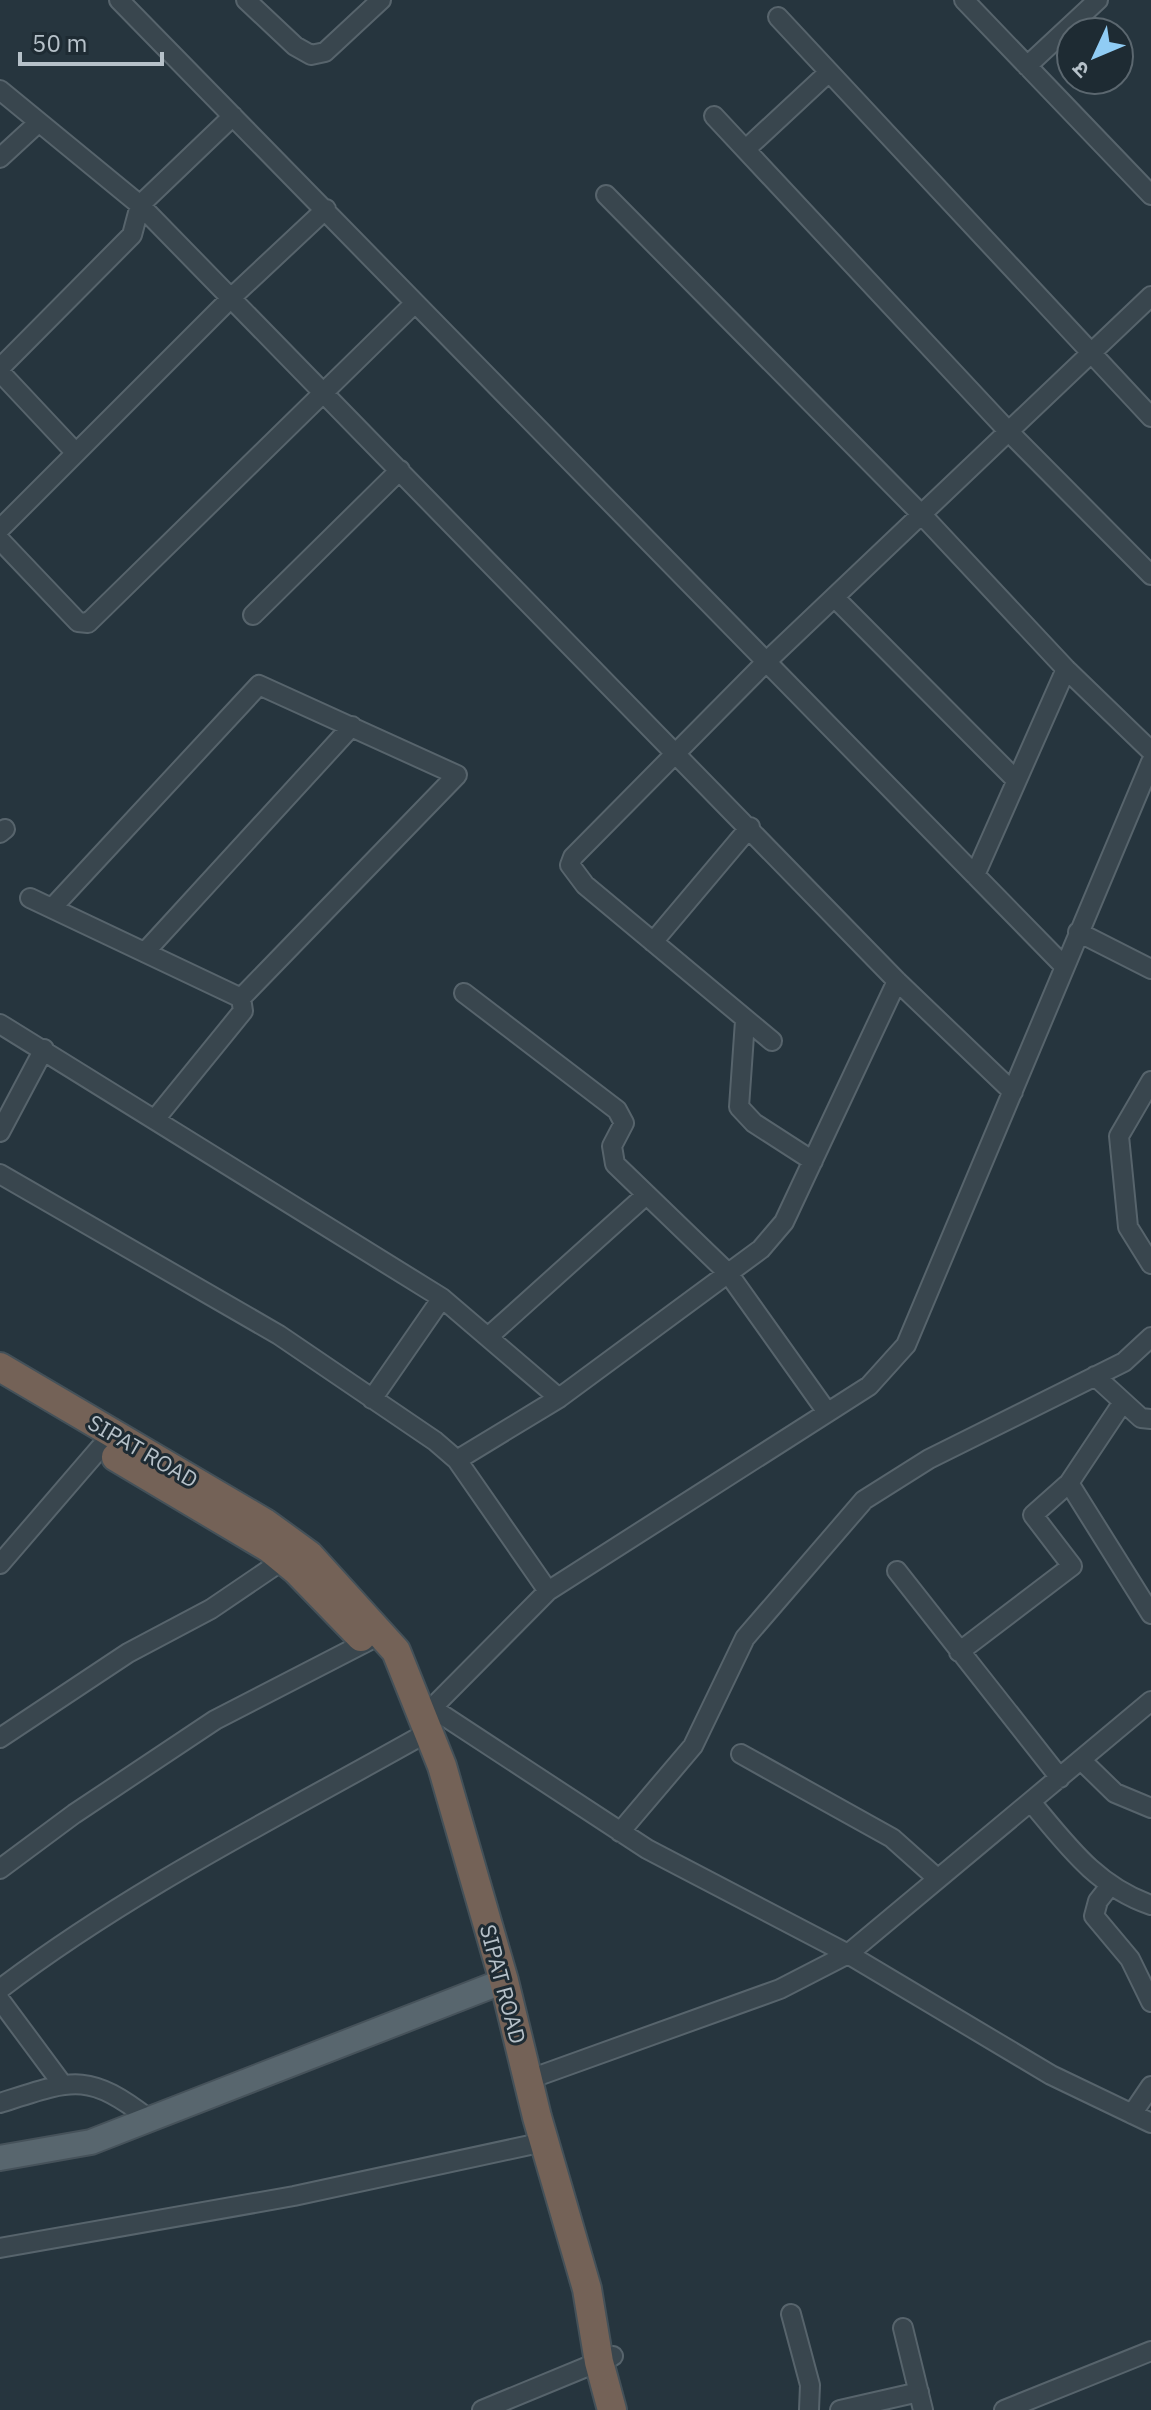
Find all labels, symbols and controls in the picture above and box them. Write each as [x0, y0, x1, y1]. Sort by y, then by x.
scale bar [20, 16, 162, 66]
north arrow [1055, 16, 1135, 96]
text: 50 m [32, 27, 87, 59]
text: उ [1065, 55, 1095, 85]
street label: SIPAT ROAD [83, 1407, 203, 1494]
street label: SIPAT ROAD [474, 1921, 533, 2047]

